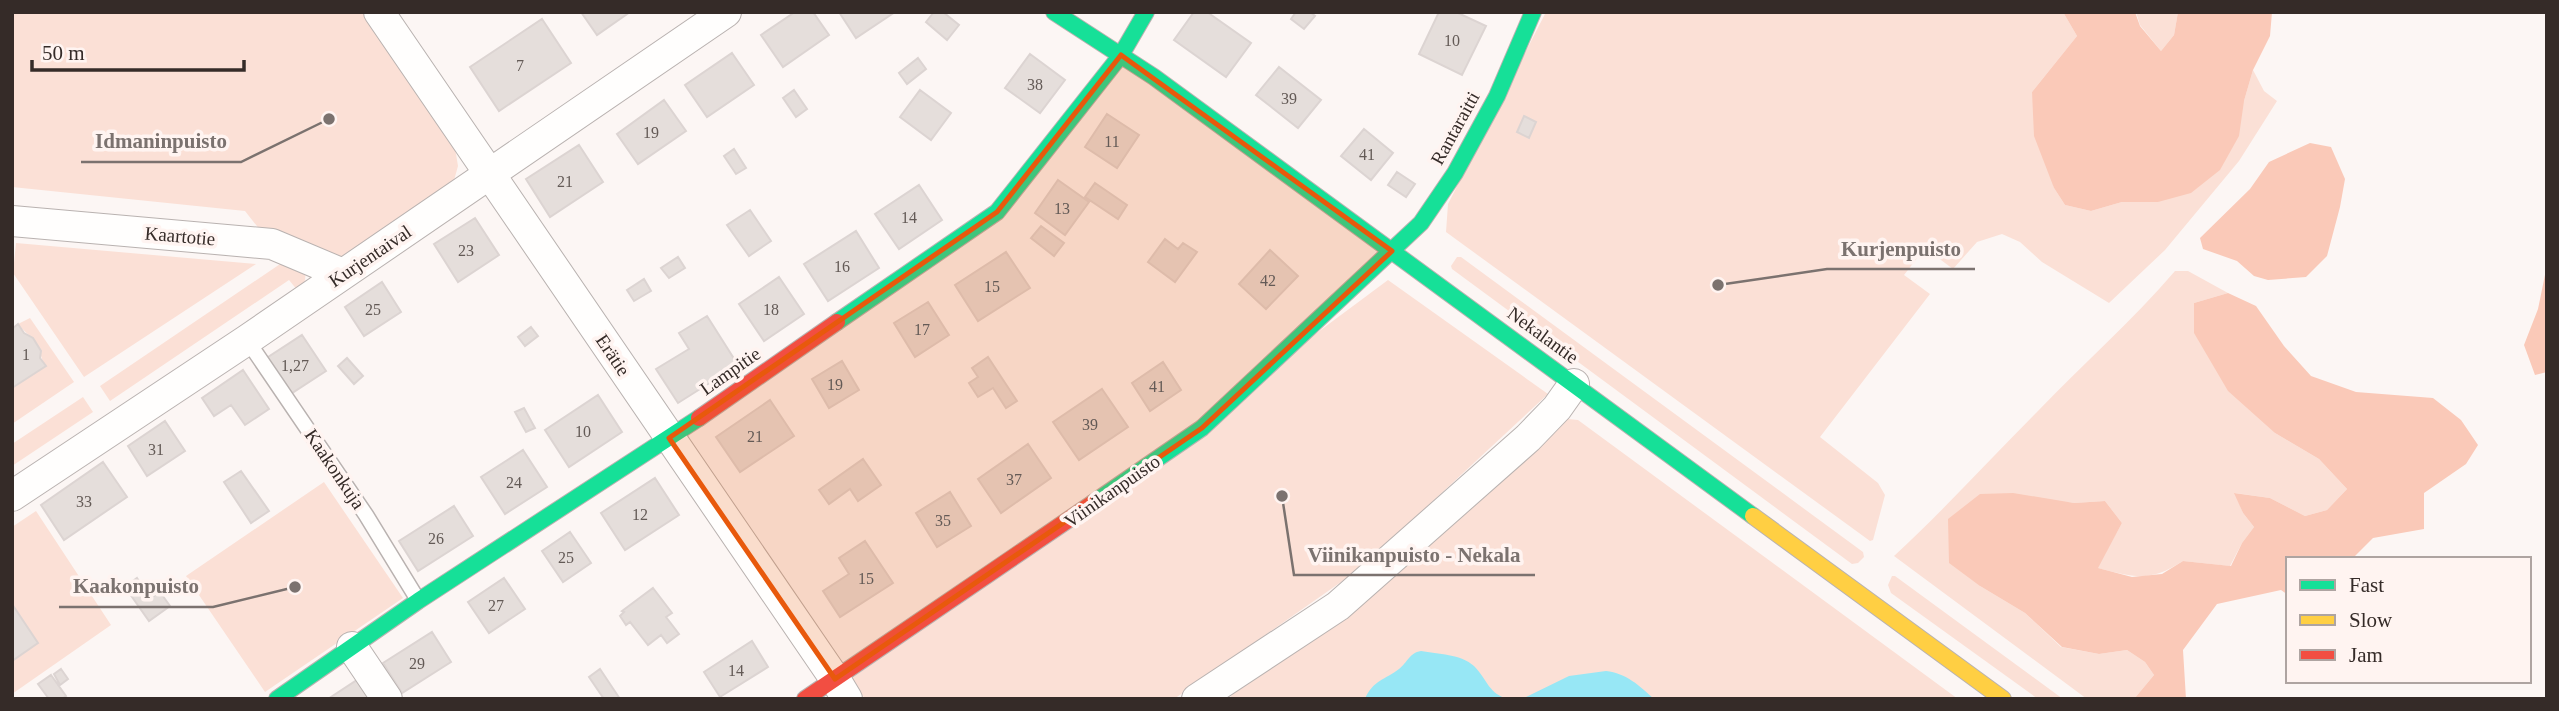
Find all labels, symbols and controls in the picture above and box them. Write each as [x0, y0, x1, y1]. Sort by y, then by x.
scale bar [32, 28, 243, 72]
house number: 10 [1444, 32, 1460, 49]
text: 50 m [42, 41, 85, 65]
house number: 7 [516, 57, 524, 74]
house number: 38 [1027, 76, 1043, 93]
street label: Rantaraitti [1426, 88, 1484, 168]
house number: 39 [1281, 90, 1297, 107]
callout: Idmaninpuisto [81, 120, 241, 162]
house number: 19 [643, 124, 659, 141]
text: Idmaninpuisto [95, 129, 227, 153]
house number: 11 [1104, 133, 1120, 150]
house number: 41 [1359, 146, 1375, 163]
house number: 21 [557, 173, 573, 190]
house number: 13 [1054, 200, 1070, 217]
house number: 14 [901, 209, 917, 226]
street label: Kurjentaival [325, 221, 415, 291]
street label: Kaartotie [144, 222, 216, 250]
callout: Kurjenpuisto [1827, 227, 1975, 269]
text: Kurjenpuisto [1841, 237, 1961, 261]
house number: 23 [458, 242, 474, 259]
house number: 16 [834, 258, 850, 275]
house number: 42 [1260, 272, 1276, 289]
house number: 15 [984, 278, 1000, 295]
house number: 25 [365, 301, 381, 318]
house number: 18 [763, 301, 779, 318]
street label: Nekalantie [1504, 302, 1582, 368]
house number: 17 [914, 321, 930, 338]
street label: Erätie [592, 330, 634, 380]
street label: Lampitie [696, 343, 764, 399]
house number: 1 [22, 346, 30, 363]
house number: 1,27 [281, 357, 309, 374]
house number: 19 [827, 376, 843, 393]
house number: 41 [1149, 378, 1165, 395]
house number: 39 [1082, 416, 1098, 433]
house number: 10 [575, 423, 591, 440]
street label: Kaakonkuja [301, 425, 370, 513]
house number: 21 [747, 428, 763, 445]
house number: 31 [148, 441, 164, 458]
street label: Viinikanpuisto [1060, 450, 1164, 532]
house number: 37 [1006, 471, 1022, 488]
house number: 24 [506, 474, 522, 491]
house number: 33 [76, 493, 92, 510]
house number: 12 [632, 506, 648, 523]
house number: 35 [935, 512, 951, 529]
house number: 26 [428, 530, 444, 547]
callout: Viinikanpuisto - Nekala [1294, 533, 1535, 575]
text: Viinikanpuisto - Nekala [1308, 543, 1521, 567]
house number: 25 [558, 549, 574, 566]
legend [2286, 557, 2531, 683]
callout: Kaakonpuisto [59, 565, 213, 607]
house number: 15 [858, 570, 874, 587]
text: Fast [2349, 573, 2384, 597]
text: Kaakonpuisto [73, 574, 199, 598]
house number: 27 [488, 597, 504, 614]
text: Slow [2349, 608, 2393, 632]
text: Jam [2349, 643, 2383, 667]
house number: 29 [409, 655, 425, 672]
house number: 14 [728, 662, 744, 679]

